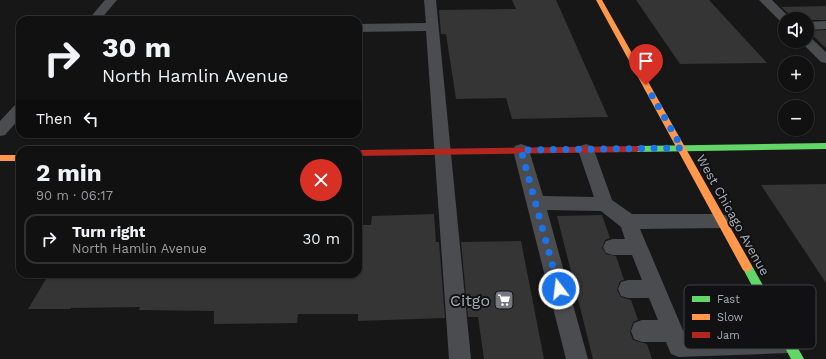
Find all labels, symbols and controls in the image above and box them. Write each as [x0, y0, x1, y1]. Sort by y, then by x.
map controls [778, 12, 814, 136]
button: sound [778, 12, 814, 48]
text: 30 m [102, 31, 171, 64]
icon: right [36, 32, 88, 84]
pin [629, 44, 663, 85]
icon: arrive [635, 50, 657, 72]
button: + [778, 56, 814, 92]
text: North Hamlin Avenue [102, 65, 288, 86]
button: − [778, 100, 814, 136]
icon: left [80, 108, 102, 130]
text: Then [36, 110, 72, 128]
street label: West Chicago Avenue [693, 152, 773, 278]
text: 2 min [36, 159, 102, 187]
button: close [300, 159, 342, 201]
text: 90 m · 06:17 [36, 188, 113, 203]
text: Turn right [72, 223, 145, 241]
icon: right [38, 228, 60, 250]
text: 30 m [303, 230, 340, 248]
text: North Hamlin Avenue [72, 241, 207, 256]
position arrow [538, 268, 580, 310]
legend [684, 285, 816, 349]
supermarket icon: Citgo [493, 289, 515, 311]
place label: Citgo [450, 291, 490, 310]
text: Fast [717, 293, 740, 306]
text: Slow [717, 311, 743, 324]
text: Jam [717, 329, 740, 342]

